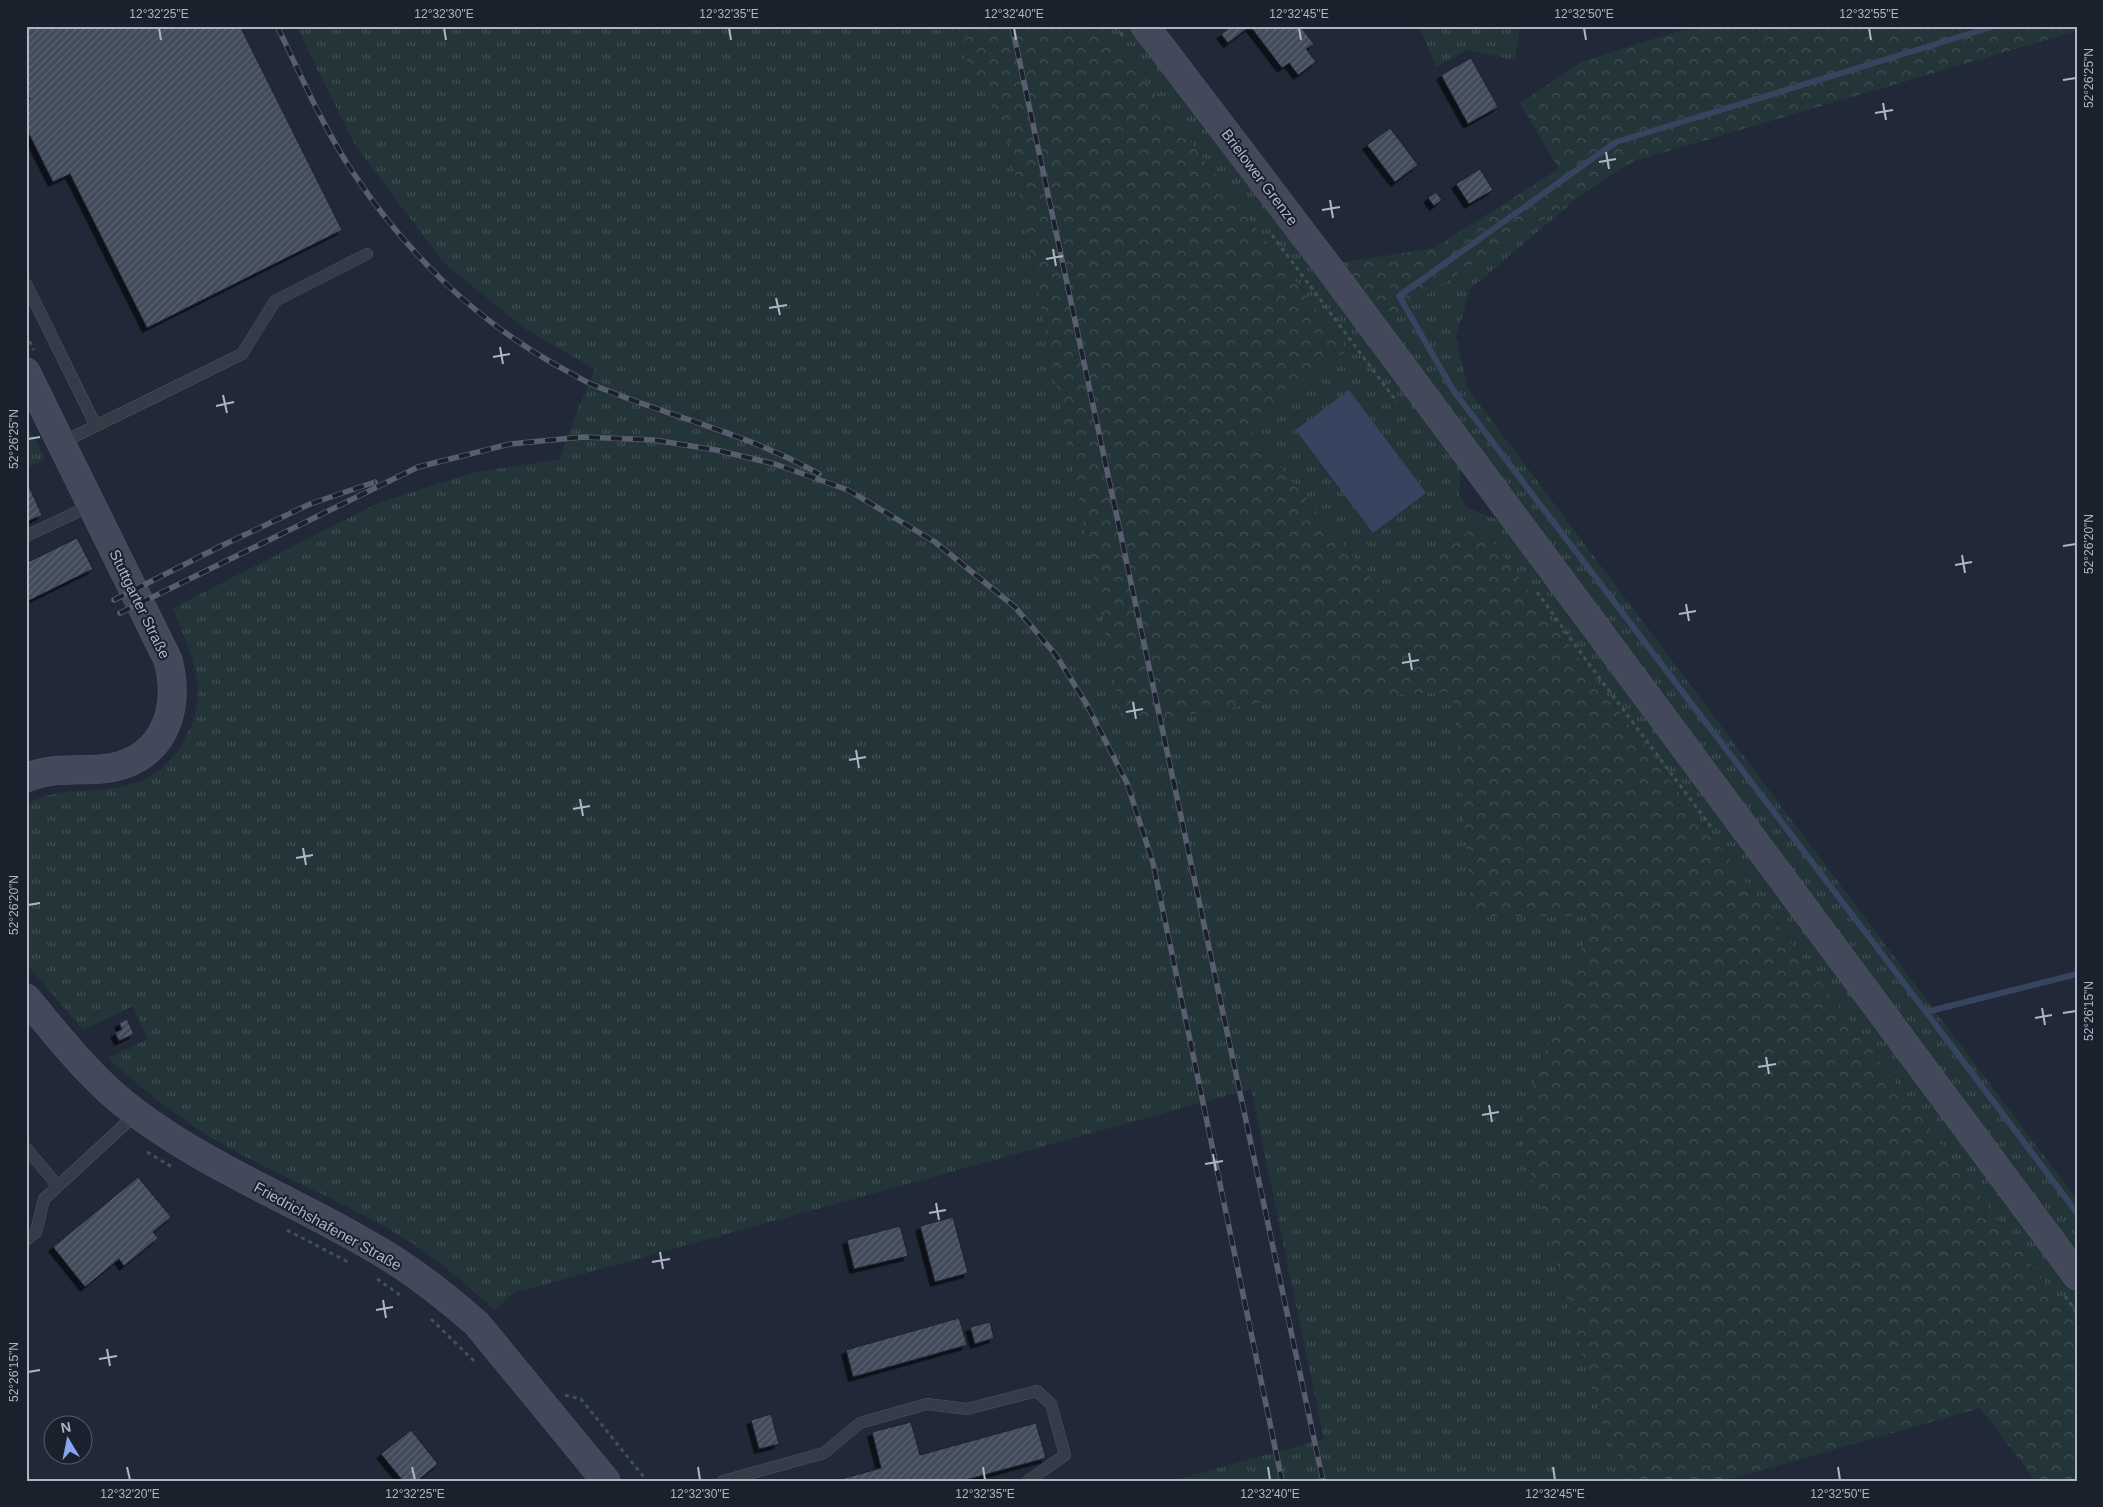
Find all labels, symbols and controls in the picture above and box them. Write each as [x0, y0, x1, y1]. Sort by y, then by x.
text: 12°32'25"E [129, 7, 189, 21]
text: 12°32'30"E [414, 7, 474, 21]
text: 12°32'35"E [699, 7, 759, 21]
text: 12°32'40"E [984, 7, 1044, 21]
text: 12°32'45"E [1269, 7, 1329, 21]
text: 12°32'50"E [1554, 7, 1614, 21]
text: 12°32'55"E [1839, 7, 1899, 21]
text: 52°26'25"N [2082, 48, 2096, 108]
street label: Brielower Grenze [1218, 126, 1302, 228]
text: 52°26'25"N [7, 409, 21, 469]
text: 52°26'20"N [2082, 514, 2096, 574]
street label: Stuttgarter Straße [106, 547, 174, 661]
text: 52°26'20"N [7, 875, 21, 935]
text: 52°26'15"N [2082, 981, 2096, 1041]
street label: Friedrichshafener Straße [251, 1178, 405, 1274]
text: 52°26'15"N [7, 1342, 21, 1402]
north arrow [42, 1414, 92, 1464]
text: N [59, 1418, 72, 1436]
text: 12°32'20"E [100, 1487, 160, 1501]
text: 12°32'25"E [385, 1487, 445, 1501]
text: 12°32'30"E [670, 1487, 730, 1501]
text: 12°32'35"E [955, 1487, 1015, 1501]
text: 12°32'40"E [1240, 1487, 1300, 1501]
text: 12°32'45"E [1525, 1487, 1585, 1501]
text: 12°32'50"E [1810, 1487, 1870, 1501]

